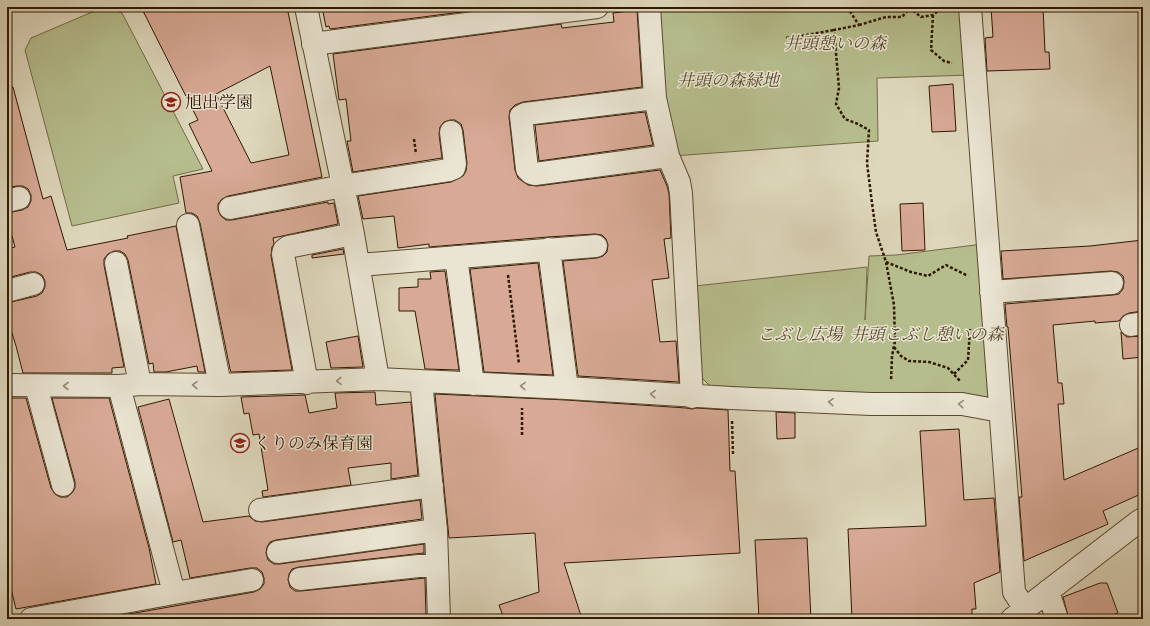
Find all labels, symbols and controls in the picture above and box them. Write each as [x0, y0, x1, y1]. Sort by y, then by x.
park label: 井頭憩いの森 [784, 32, 888, 55]
park label: 井頭の森緑地 [677, 69, 781, 92]
school or university icon: 旭出学園 [160, 91, 182, 113]
place label: 旭出学園 [185, 91, 253, 114]
park label: こぶし広場 [758, 323, 844, 346]
park label: 井頭こぶし憩いの森 [851, 323, 1005, 346]
one-way arrow [336, 377, 342, 386]
one-way arrow [192, 381, 198, 389]
one-way arrow [63, 382, 69, 390]
one-way arrow [520, 382, 526, 391]
one-way arrow [650, 390, 656, 398]
one-way arrow [828, 397, 834, 406]
one-way arrow [958, 400, 964, 409]
school or university icon: くりのみ保育園 [229, 432, 251, 454]
place label: くりのみ保育園 [254, 432, 373, 455]

